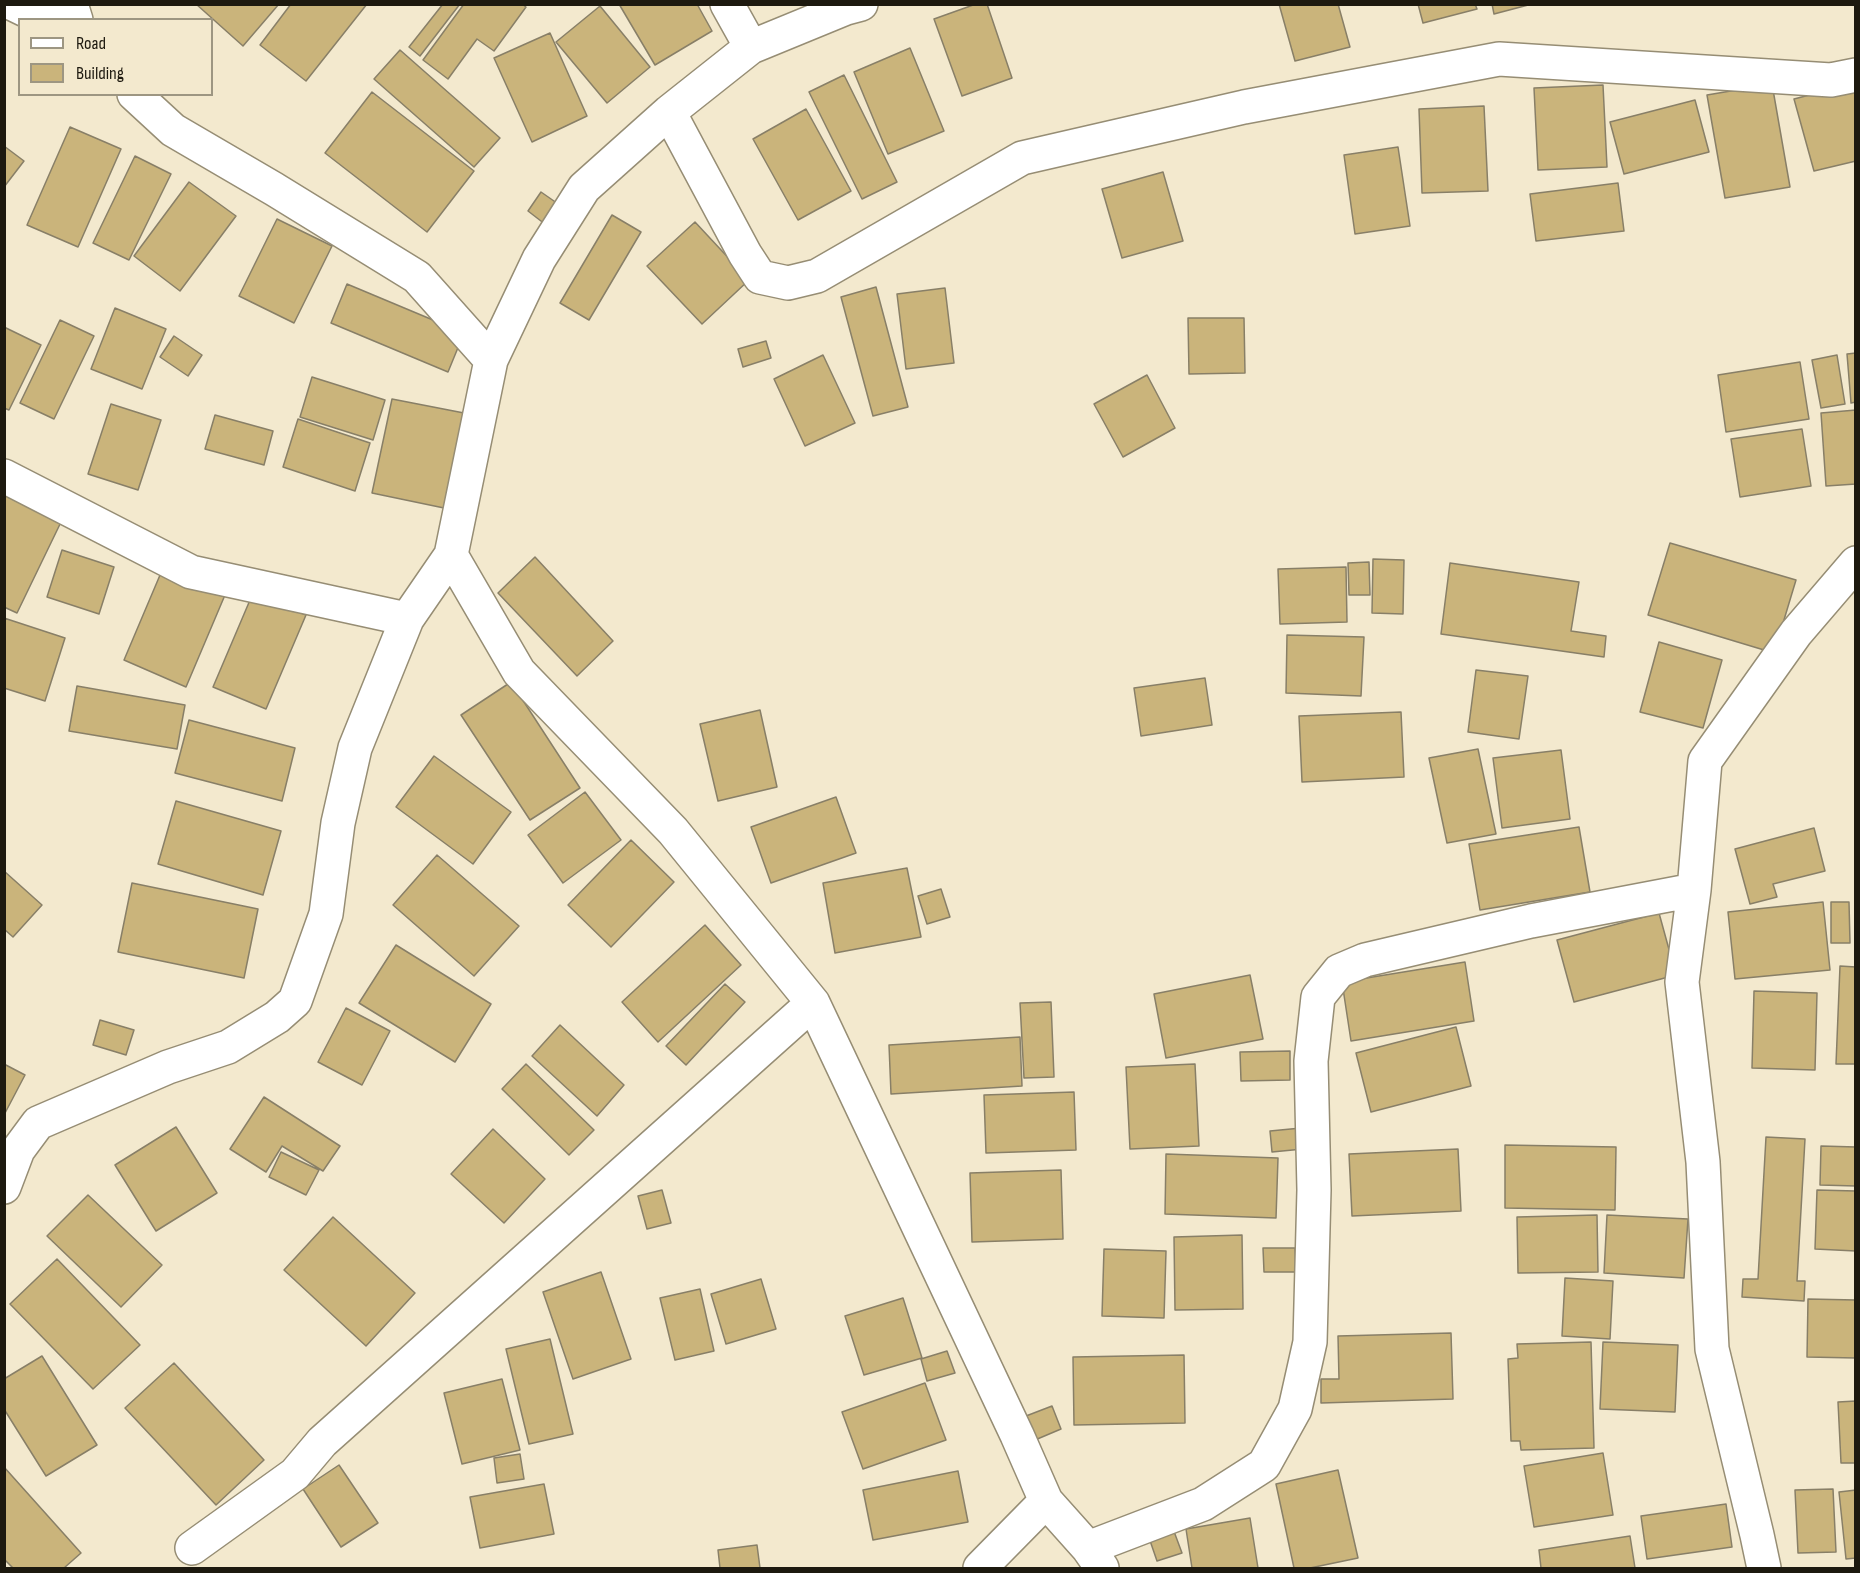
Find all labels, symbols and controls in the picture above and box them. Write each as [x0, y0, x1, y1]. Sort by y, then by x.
legend [18, 18, 213, 96]
text: Road [76, 33, 106, 54]
text: Building [76, 63, 124, 84]

